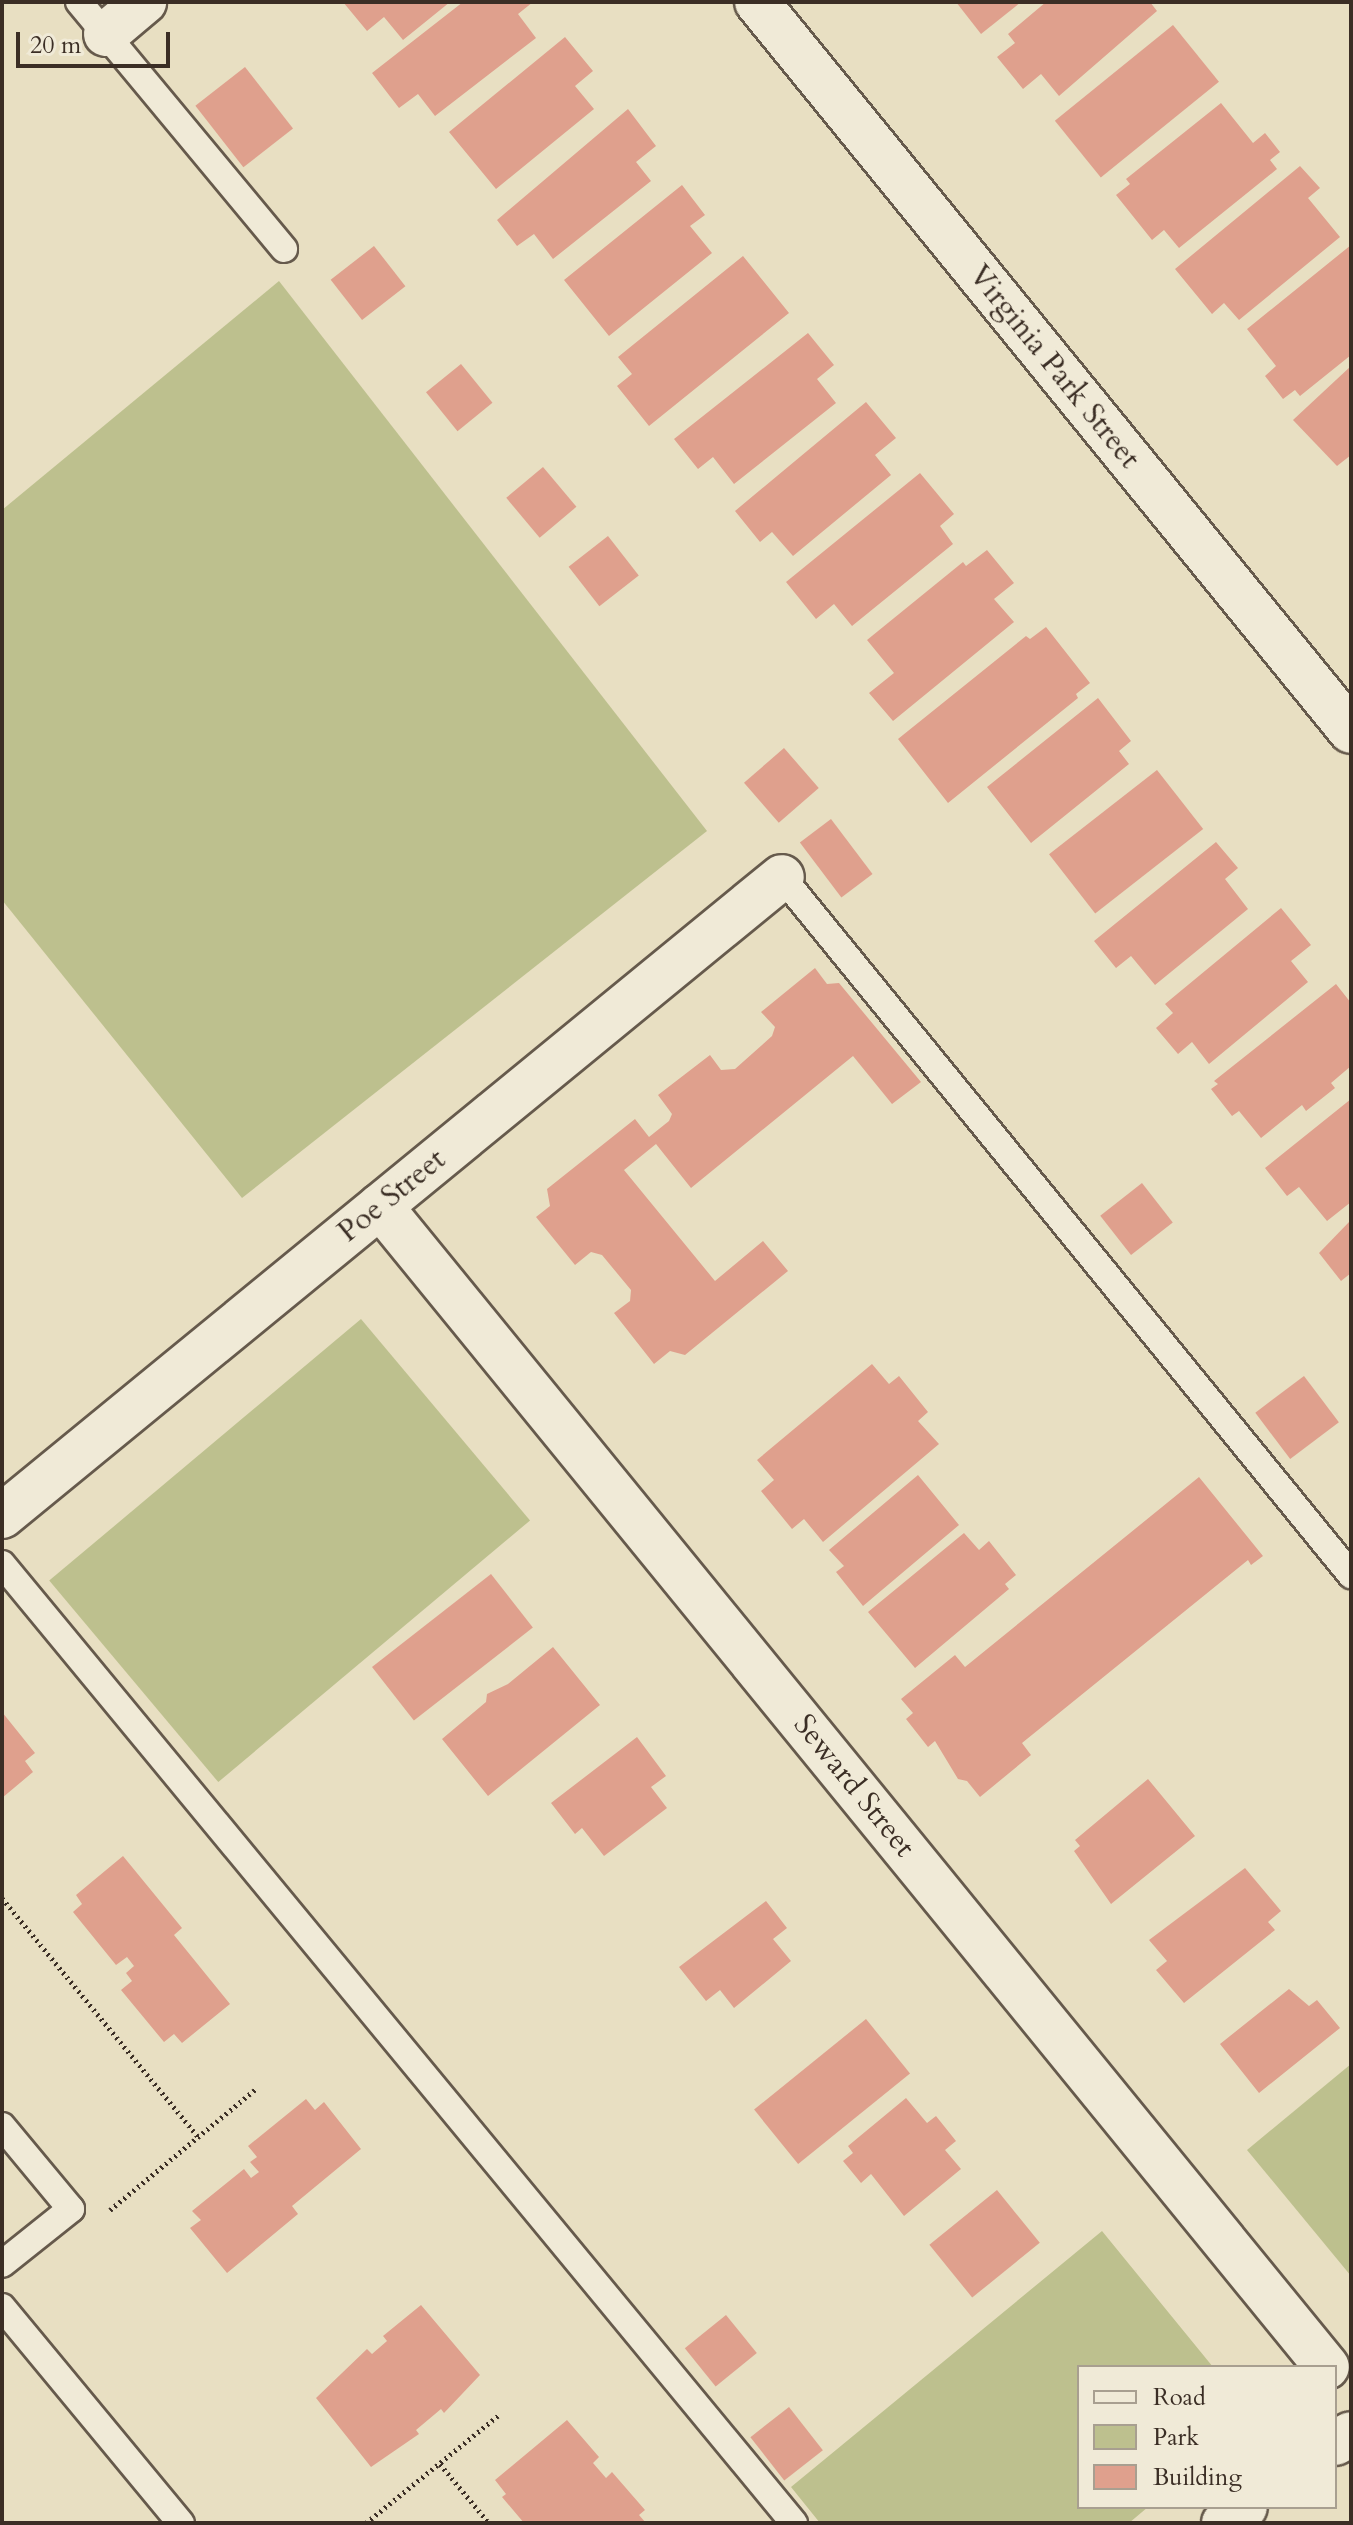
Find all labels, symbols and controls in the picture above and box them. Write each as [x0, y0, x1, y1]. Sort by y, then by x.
scale bar [20, 16, 174, 66]
text: 20 m [30, 29, 81, 62]
street label: Virginia Park Street [961, 258, 1147, 476]
street label: Poe Street [331, 1142, 453, 1250]
street label: Seward Street [786, 1708, 922, 1864]
legend [1077, 2365, 1337, 2509]
text: Road [1153, 2381, 1206, 2414]
text: Park [1153, 2421, 1199, 2454]
text: Building [1153, 2461, 1242, 2494]

